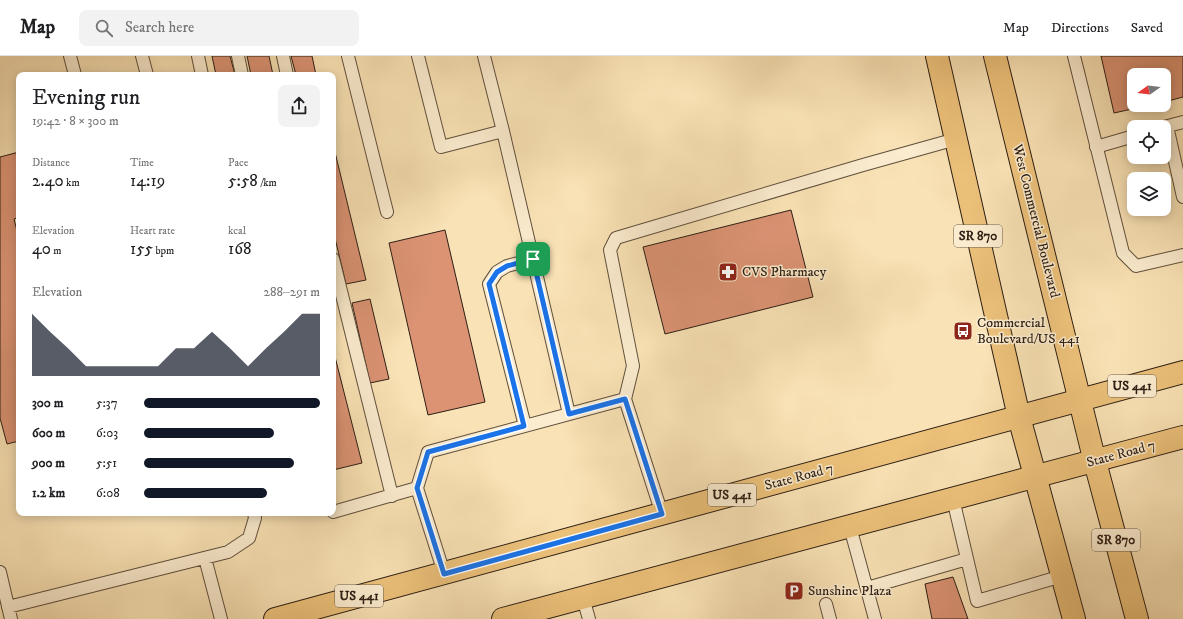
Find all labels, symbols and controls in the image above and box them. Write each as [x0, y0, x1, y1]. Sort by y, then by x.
search box [79, 10, 359, 46]
text: Map [20, 16, 55, 39]
icon: search [93, 17, 115, 39]
text: Search here [125, 18, 194, 37]
text: Map [1003, 19, 1029, 37]
text: Directions [1051, 19, 1109, 37]
text: Saved [1131, 19, 1163, 37]
north arrow [1127, 68, 1171, 112]
map controls [1127, 68, 1171, 216]
text: Evening run [32, 84, 140, 111]
button: share [278, 85, 320, 127]
text: 19:42 · 8 × 300 m [32, 113, 119, 129]
button: locate [1127, 120, 1171, 164]
street label: West Commercial Boulevard [1008, 141, 1064, 300]
text: Distance [32, 156, 70, 170]
text: Time [130, 156, 154, 170]
text: Pace [228, 156, 248, 170]
text: 2.40 [32, 170, 64, 192]
text: 14:19 [130, 170, 165, 192]
text: 5:58 [228, 170, 258, 192]
button: layers [1127, 172, 1171, 216]
text: km [64, 176, 80, 190]
text: /km [258, 176, 277, 190]
text: Elevation [32, 224, 75, 238]
text: Heart rate [130, 224, 175, 238]
text: kcal [228, 224, 246, 238]
road number: SR 870 [954, 225, 1002, 247]
text: 40 [32, 238, 51, 260]
text: 155 [130, 238, 153, 260]
text: 168 [228, 238, 252, 260]
pin [516, 242, 550, 276]
text: m [51, 244, 62, 258]
text: bpm [153, 244, 174, 258]
icon: arrive [522, 248, 544, 270]
pharmacy icon: CVS Pharmacy [717, 261, 739, 283]
place label: CVS Pharmacy [742, 263, 827, 281]
text: Elevation [32, 284, 82, 300]
text: 288–291 m [264, 284, 320, 300]
place label: Commercial Boulevard/US 441 [977, 314, 1080, 348]
bus stop icon: Commercial Boulevard/US 441 [952, 320, 974, 342]
road number: US 441 [1108, 375, 1156, 397]
text: 300 m [32, 395, 63, 411]
text: 5:37 [96, 395, 118, 411]
text: 600 m [32, 425, 65, 441]
text: 6:03 [96, 425, 118, 441]
street label: State Road 7 [1085, 436, 1157, 472]
text: 900 m [32, 455, 65, 471]
text: 5:51 [96, 455, 117, 471]
street label: State Road 7 [763, 459, 835, 495]
road number: US 441 [708, 484, 756, 506]
text: 1.2 km [32, 485, 65, 501]
text: 6:08 [96, 485, 120, 501]
road number: SR 870 [1092, 529, 1140, 551]
parking icon: Sunshine Plaza [783, 580, 805, 602]
place label: Sunshine Plaza [808, 582, 891, 600]
road number: US 441 [335, 585, 383, 607]

